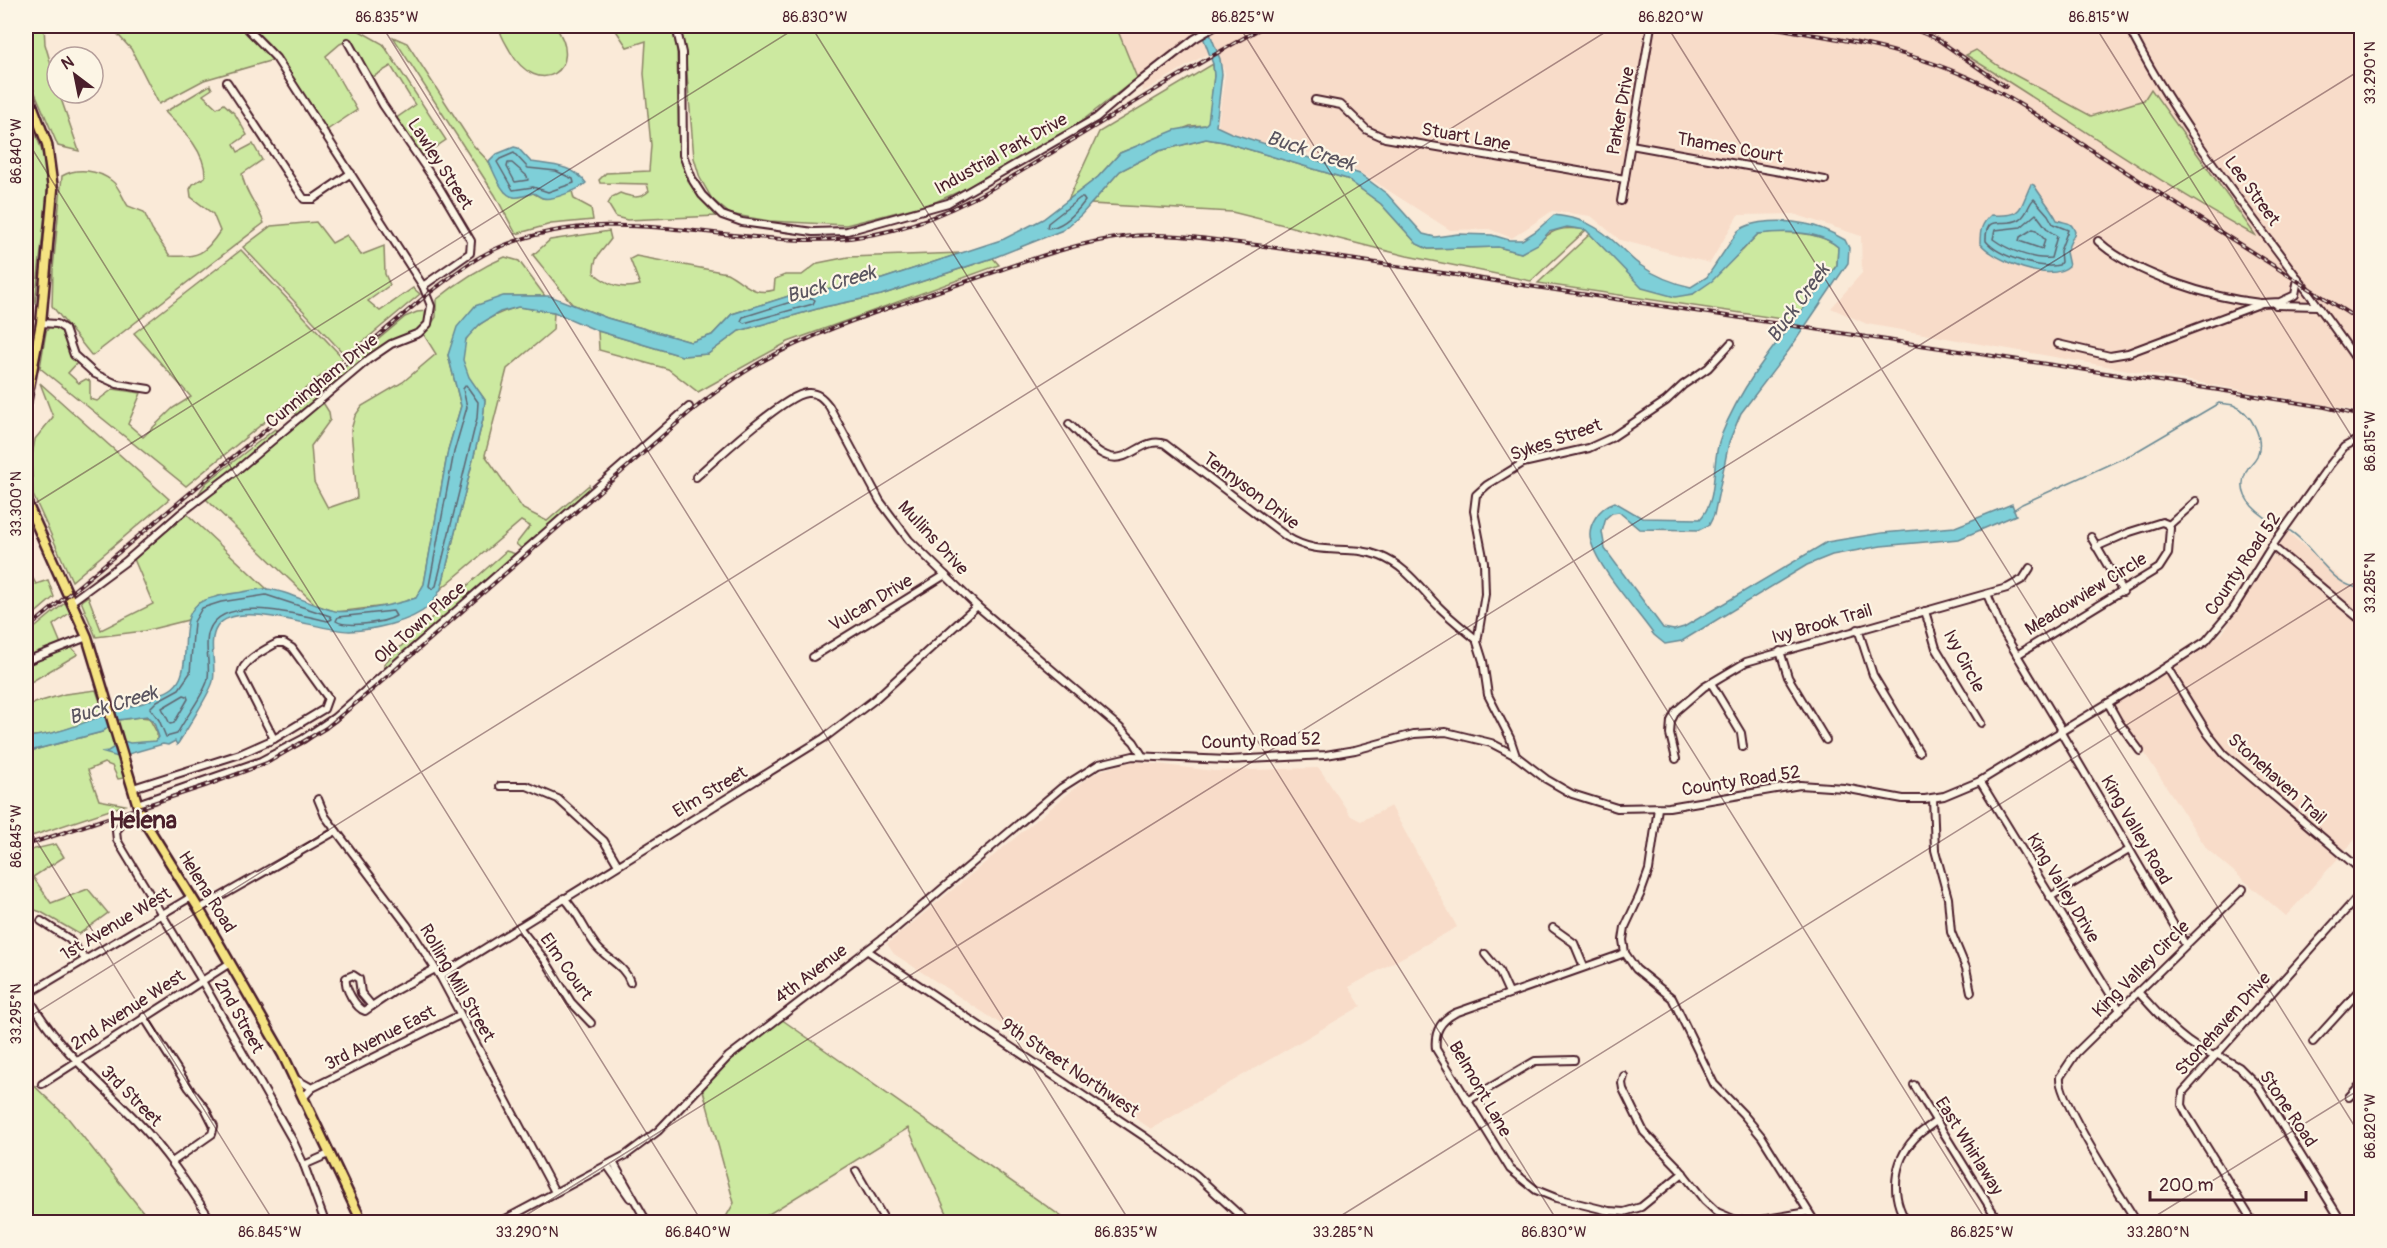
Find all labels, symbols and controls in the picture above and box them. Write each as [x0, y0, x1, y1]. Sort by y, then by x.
text: 86.835°W [355, 8, 419, 27]
text: 86.830°W [782, 8, 848, 27]
text: 86.825°W [1211, 8, 1275, 27]
text: 86.820°W [1638, 8, 1704, 27]
text: 86.815°W [2069, 8, 2129, 27]
text: 33.290°N [2361, 41, 2380, 105]
north arrow [45, 45, 105, 105]
text: N [58, 52, 78, 74]
street label: Parker Drive [1602, 65, 1640, 157]
street label: Industrial Park Drive [930, 108, 1072, 200]
street label: Lawley Street [402, 114, 478, 215]
text: 86.840°W [7, 118, 26, 184]
street label: Stuart Lane [1420, 118, 1512, 156]
water label: Buck Creek [1264, 125, 1360, 178]
street label: Thames Court [1675, 127, 1785, 169]
street label: Lee Street [2219, 152, 2285, 231]
water label: Buck Creek [1761, 257, 1836, 347]
water label: Buck Creek [784, 259, 880, 309]
street label: Cunningham Drive [261, 329, 383, 433]
text: 86.815°W [2361, 411, 2380, 471]
street label: Sykes Street [1507, 413, 1606, 466]
street label: Tennyson Drive [1198, 447, 1304, 535]
text: 33.300°N [7, 471, 26, 537]
street label: Mullins Drive [893, 496, 973, 580]
street label: County Road 52 [2200, 508, 2286, 620]
street label: Meadowview Circle [2021, 547, 2151, 641]
text: 33.285°N [2361, 553, 2380, 613]
street label: Vulcan Drive [825, 569, 917, 637]
street label: Old Town Place [369, 577, 471, 669]
street label: Ivy Brook Trail [1769, 599, 1875, 649]
street label: Ivy Circle [1938, 626, 1990, 696]
water label: Buck Creek [66, 679, 162, 730]
street label: County Road 52 [1201, 727, 1321, 755]
street label: Stonehaven Trail [2223, 728, 2331, 830]
street label: County Road 52 [1680, 760, 1802, 802]
street label: Elm Street [669, 761, 752, 823]
street label: King Valley Road [2095, 771, 2177, 889]
text: 86.845°W [7, 804, 26, 868]
district label: Helena [109, 806, 177, 835]
street label: King Valley Drive [2021, 829, 2105, 947]
street label: Helena Road [173, 847, 241, 937]
street label: 1st Avenue West [56, 882, 176, 966]
street label: King Valley Circle [2088, 915, 2195, 1022]
street label: Rolling Mill Street [414, 920, 500, 1047]
street label: Elm Court [534, 929, 598, 1006]
street label: 4th Avenue [770, 939, 852, 1009]
street label: 2nd Avenue West [66, 964, 190, 1056]
street label: Stonehaven Drive [2170, 967, 2276, 1081]
street label: 2nd Street [209, 975, 269, 1058]
text: 33.295°N [7, 984, 26, 1044]
street label: 3rd Avenue East [321, 1000, 440, 1076]
street label: 9th Street Northwest [996, 1013, 1144, 1123]
street label: Belmont Lane [1443, 1037, 1517, 1141]
street label: 3rd Street [95, 1060, 167, 1132]
street label: Stone Road [2254, 1066, 2322, 1152]
street label: East Whirlaway [1930, 1093, 2008, 1200]
text: 86.820°W [2361, 1093, 2380, 1159]
scale bar [2150, 1164, 2306, 1202]
text: 200 m [2159, 1174, 2214, 1197]
text: 86.845°W [238, 1223, 302, 1242]
text: 33.290°N [495, 1223, 559, 1242]
text: 86.840°W [665, 1223, 731, 1242]
text: 86.835°W [1094, 1223, 1158, 1242]
text: 33.285°N [1313, 1223, 1373, 1242]
text: 86.830°W [1521, 1223, 1587, 1242]
text: 86.825°W [1950, 1223, 2014, 1242]
text: 33.280°N [2127, 1223, 2189, 1242]

